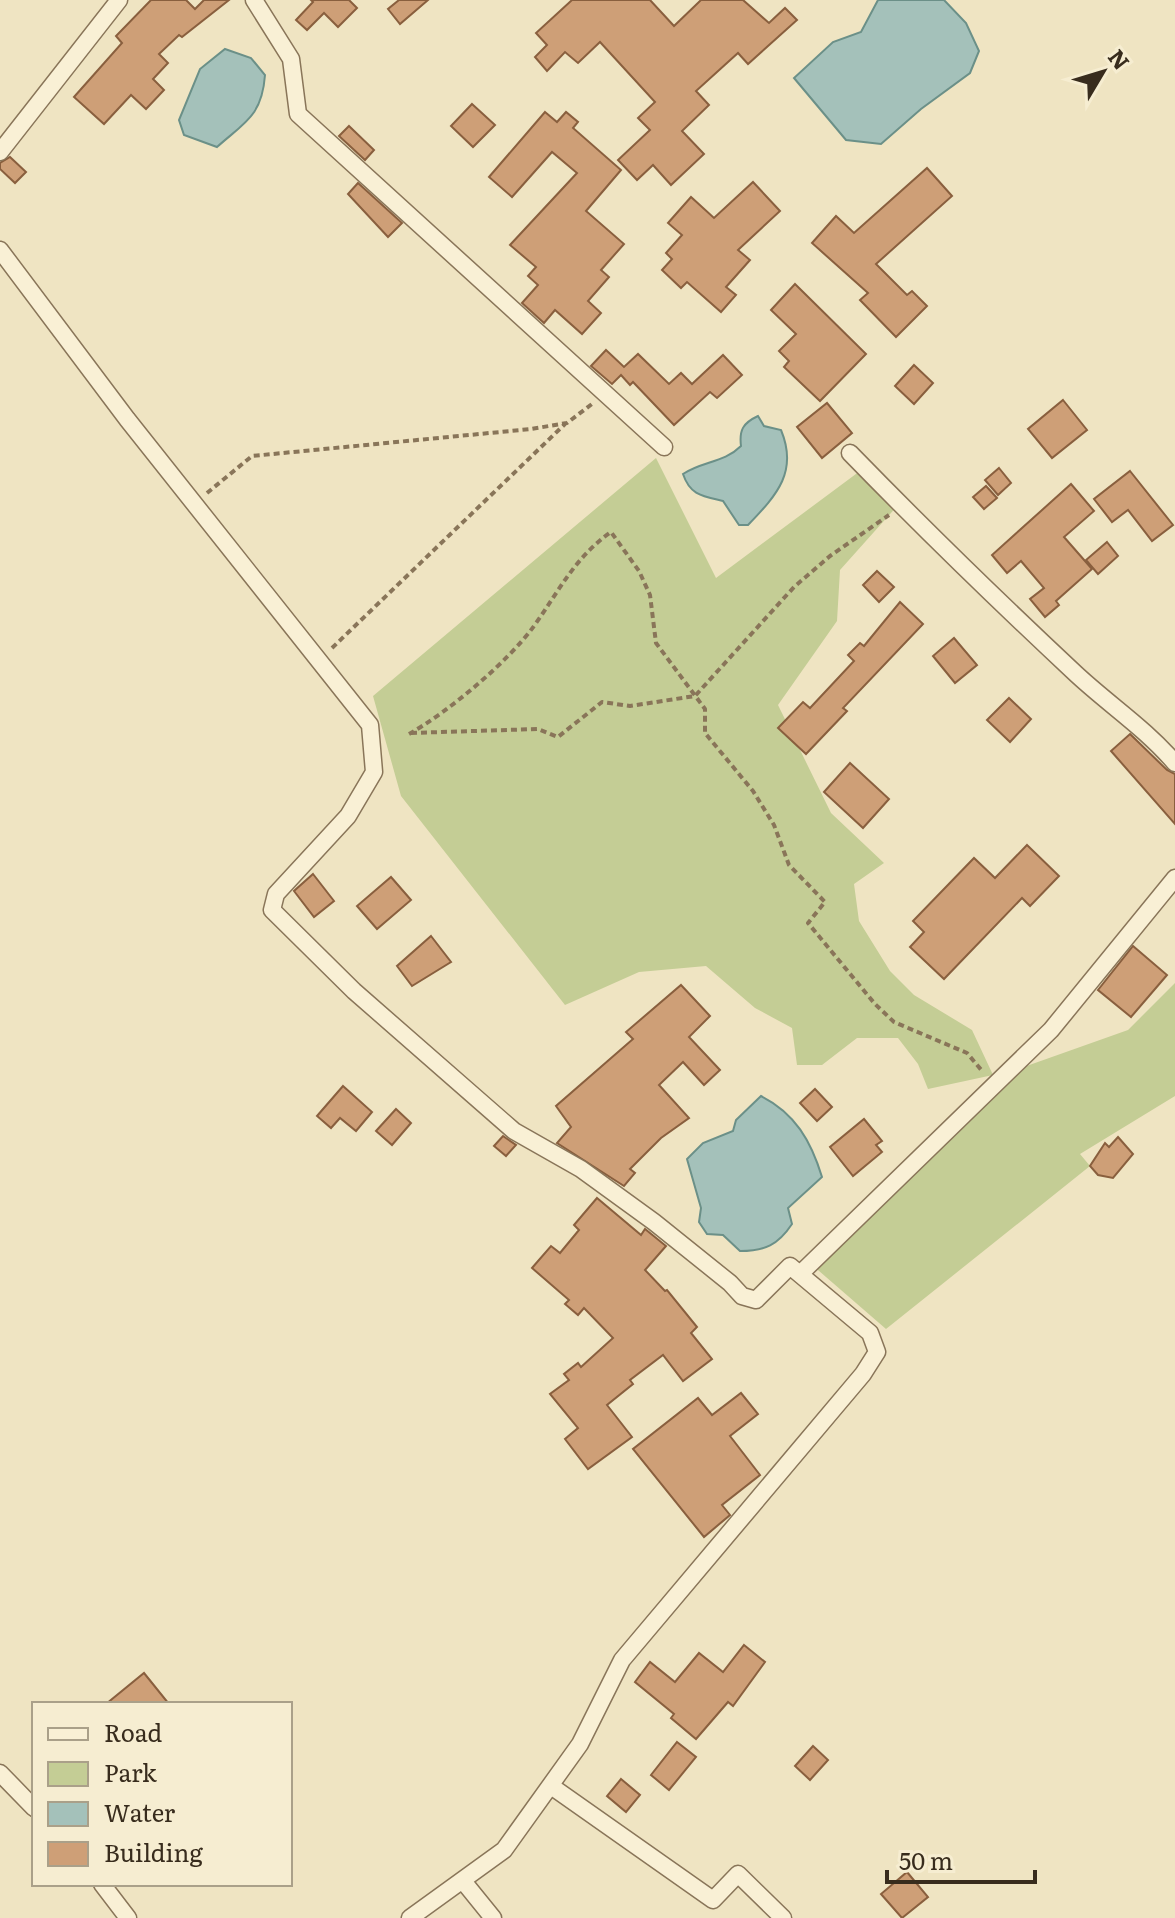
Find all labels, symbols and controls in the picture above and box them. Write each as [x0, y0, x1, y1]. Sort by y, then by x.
north arrow [1063, 32, 1143, 112]
text: N [1101, 41, 1139, 76]
legend [32, 1702, 292, 1886]
text: Road [104, 1714, 163, 1749]
text: Park [104, 1754, 157, 1789]
text: Water [104, 1794, 176, 1829]
text: Building [104, 1834, 203, 1869]
scale bar [887, 1834, 1035, 1884]
text: 50 m [899, 1842, 953, 1877]

